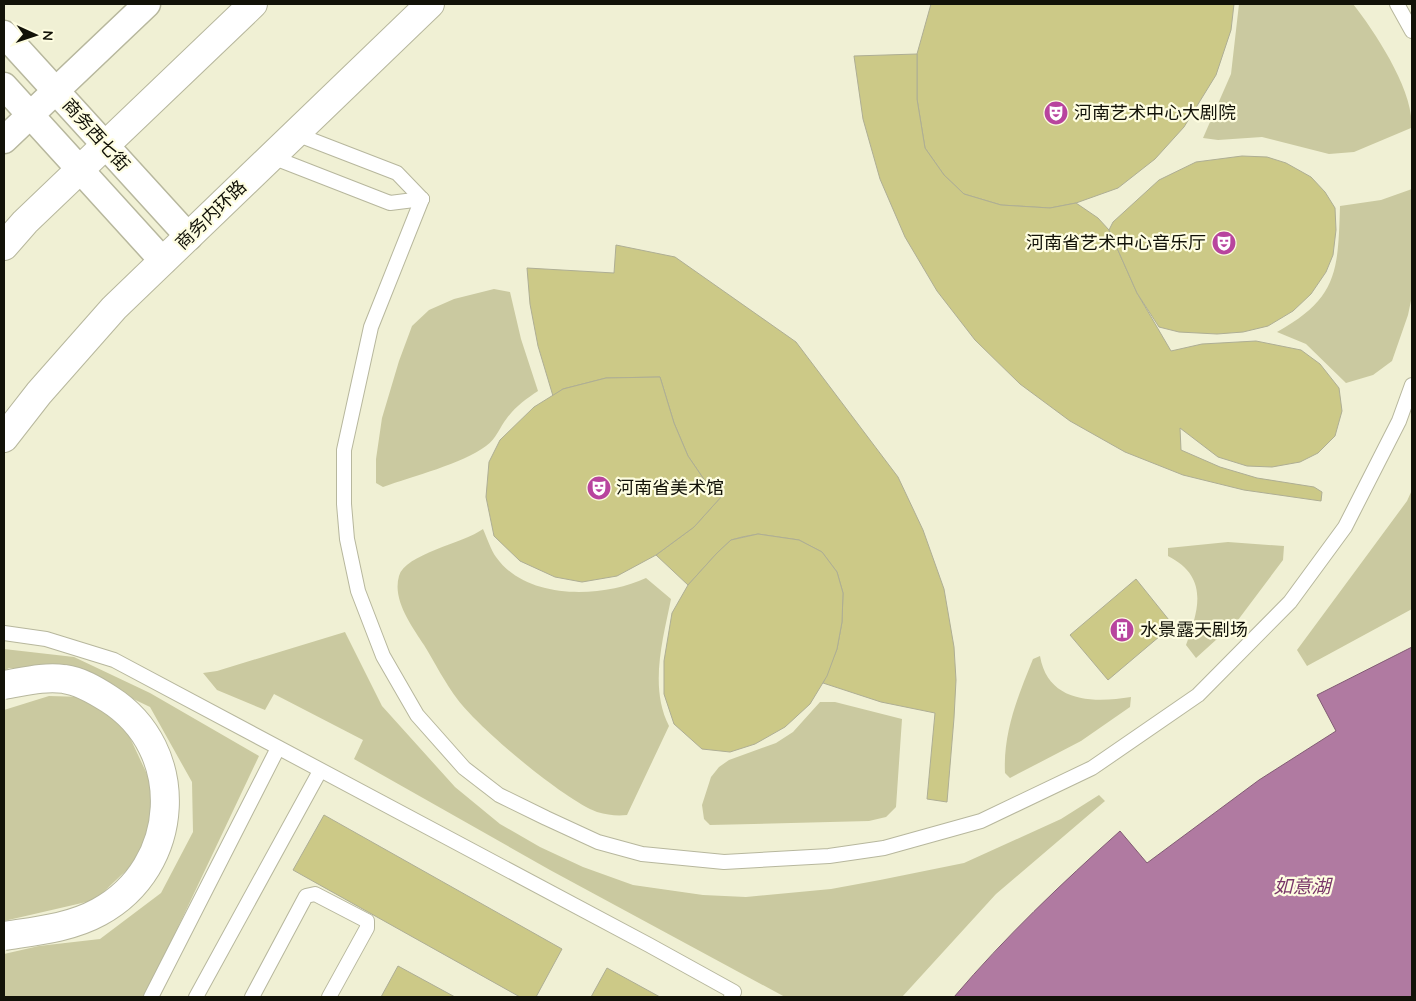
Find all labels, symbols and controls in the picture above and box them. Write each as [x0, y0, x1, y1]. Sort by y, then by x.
north arrow [10, 10, 60, 60]
text: N [39, 30, 57, 41]
street label: 商务西七街 [58, 94, 135, 176]
theatre icon: 河南艺术中心大剧院 [1043, 100, 1069, 126]
place label: 河南艺术中心大剧院 [1074, 101, 1236, 124]
street label: 商务内环路 [170, 175, 251, 254]
theatre icon: 河南省艺术中心音乐厅 [1211, 230, 1237, 256]
place label: 河南省艺术中心音乐厅 [1026, 231, 1206, 254]
theatre icon: 河南省美术馆 [586, 475, 612, 501]
place label: 河南省美术馆 [616, 476, 724, 499]
building icon: 水景露天剧场 [1109, 617, 1135, 643]
place label: 水景露天剧场 [1140, 618, 1248, 641]
water label: 如意湖 [1273, 874, 1333, 898]

